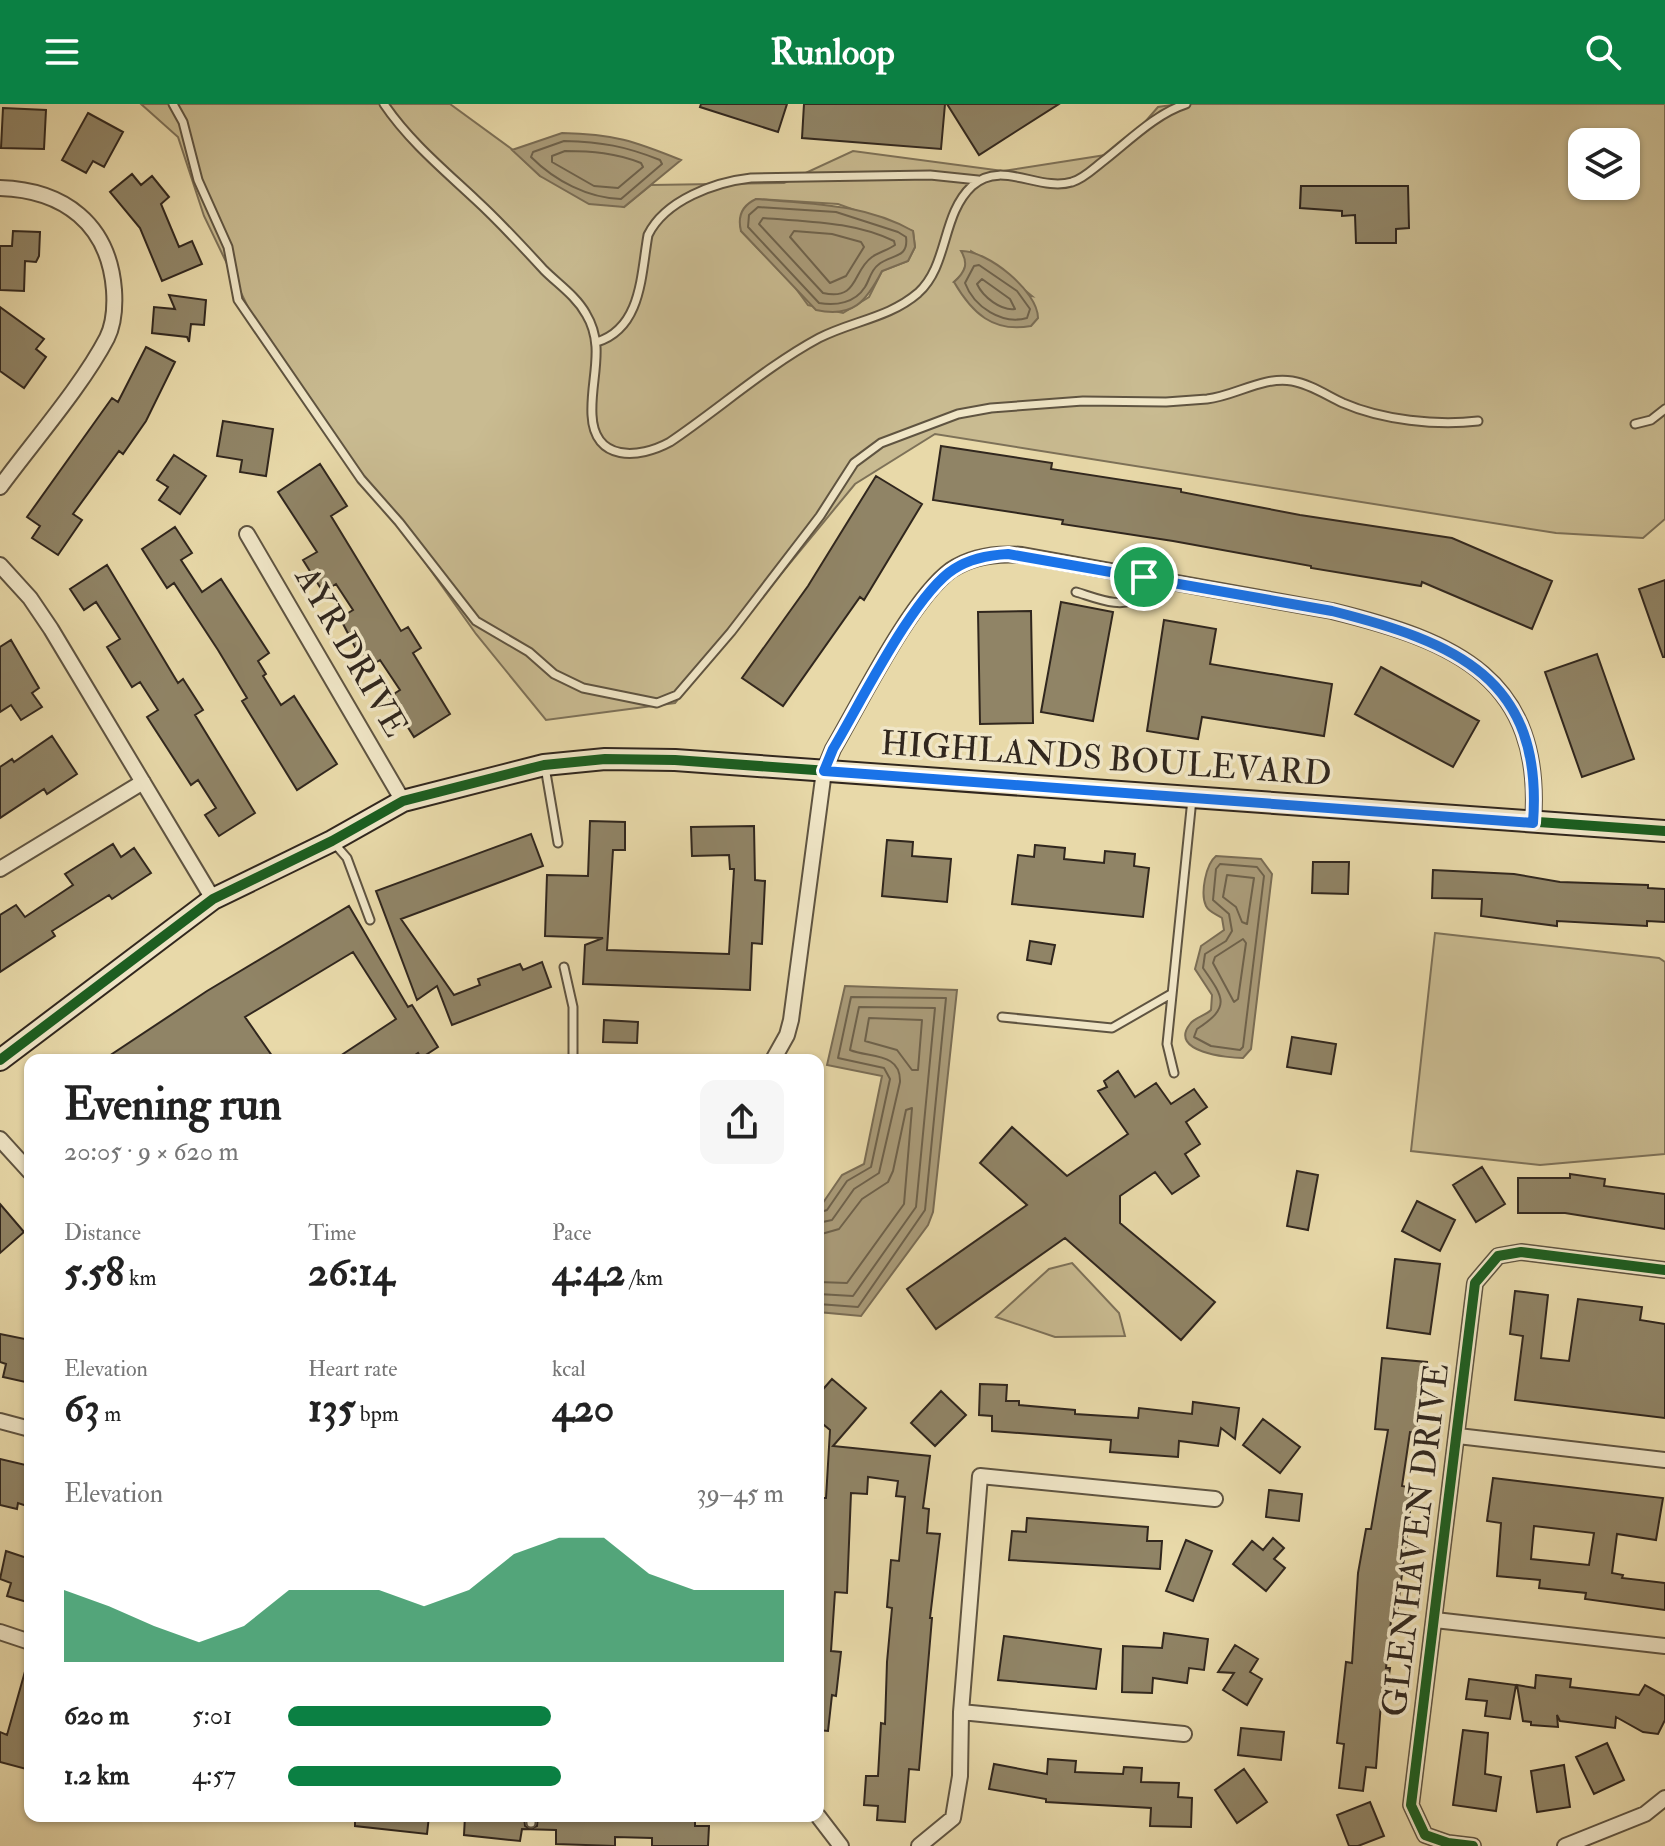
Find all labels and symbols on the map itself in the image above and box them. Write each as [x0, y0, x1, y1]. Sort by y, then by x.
pin [1110, 543, 1178, 611]
street label: AYR DRIVE [285, 558, 417, 745]
street label: HIGHLANDS BOULEVARD [879, 722, 1333, 796]
street label: GLENHAVEN DRIVE [1373, 1361, 1459, 1719]

